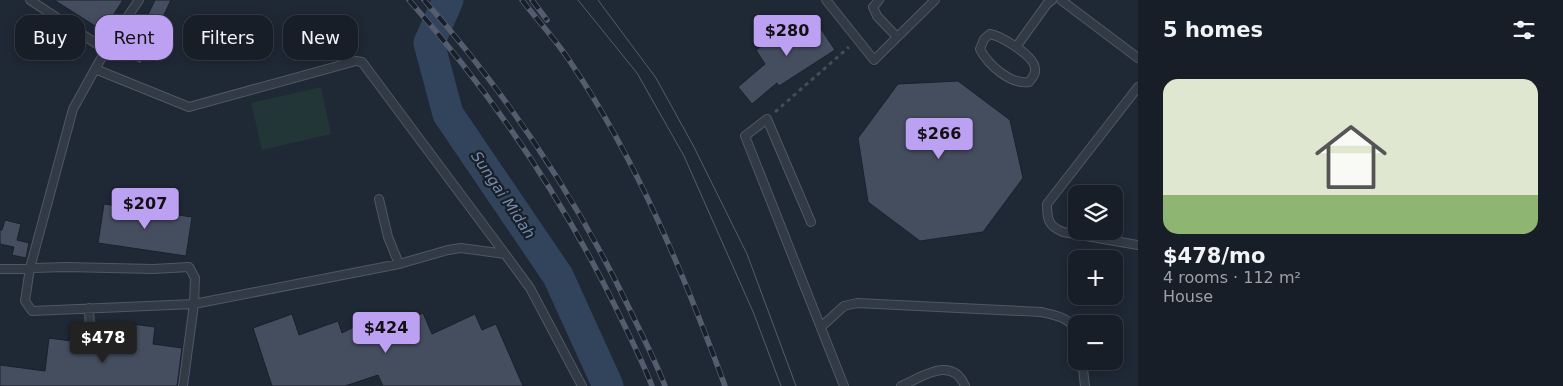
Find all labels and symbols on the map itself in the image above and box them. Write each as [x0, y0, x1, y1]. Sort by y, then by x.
pin: $280 [757, 15, 817, 57]
pin: $266 [909, 118, 969, 160]
water label: Sungai Midah [467, 148, 539, 242]
pin: $207 [115, 188, 175, 230]
pin: $424 [356, 312, 416, 354]
pin: $478 [73, 322, 133, 364]

